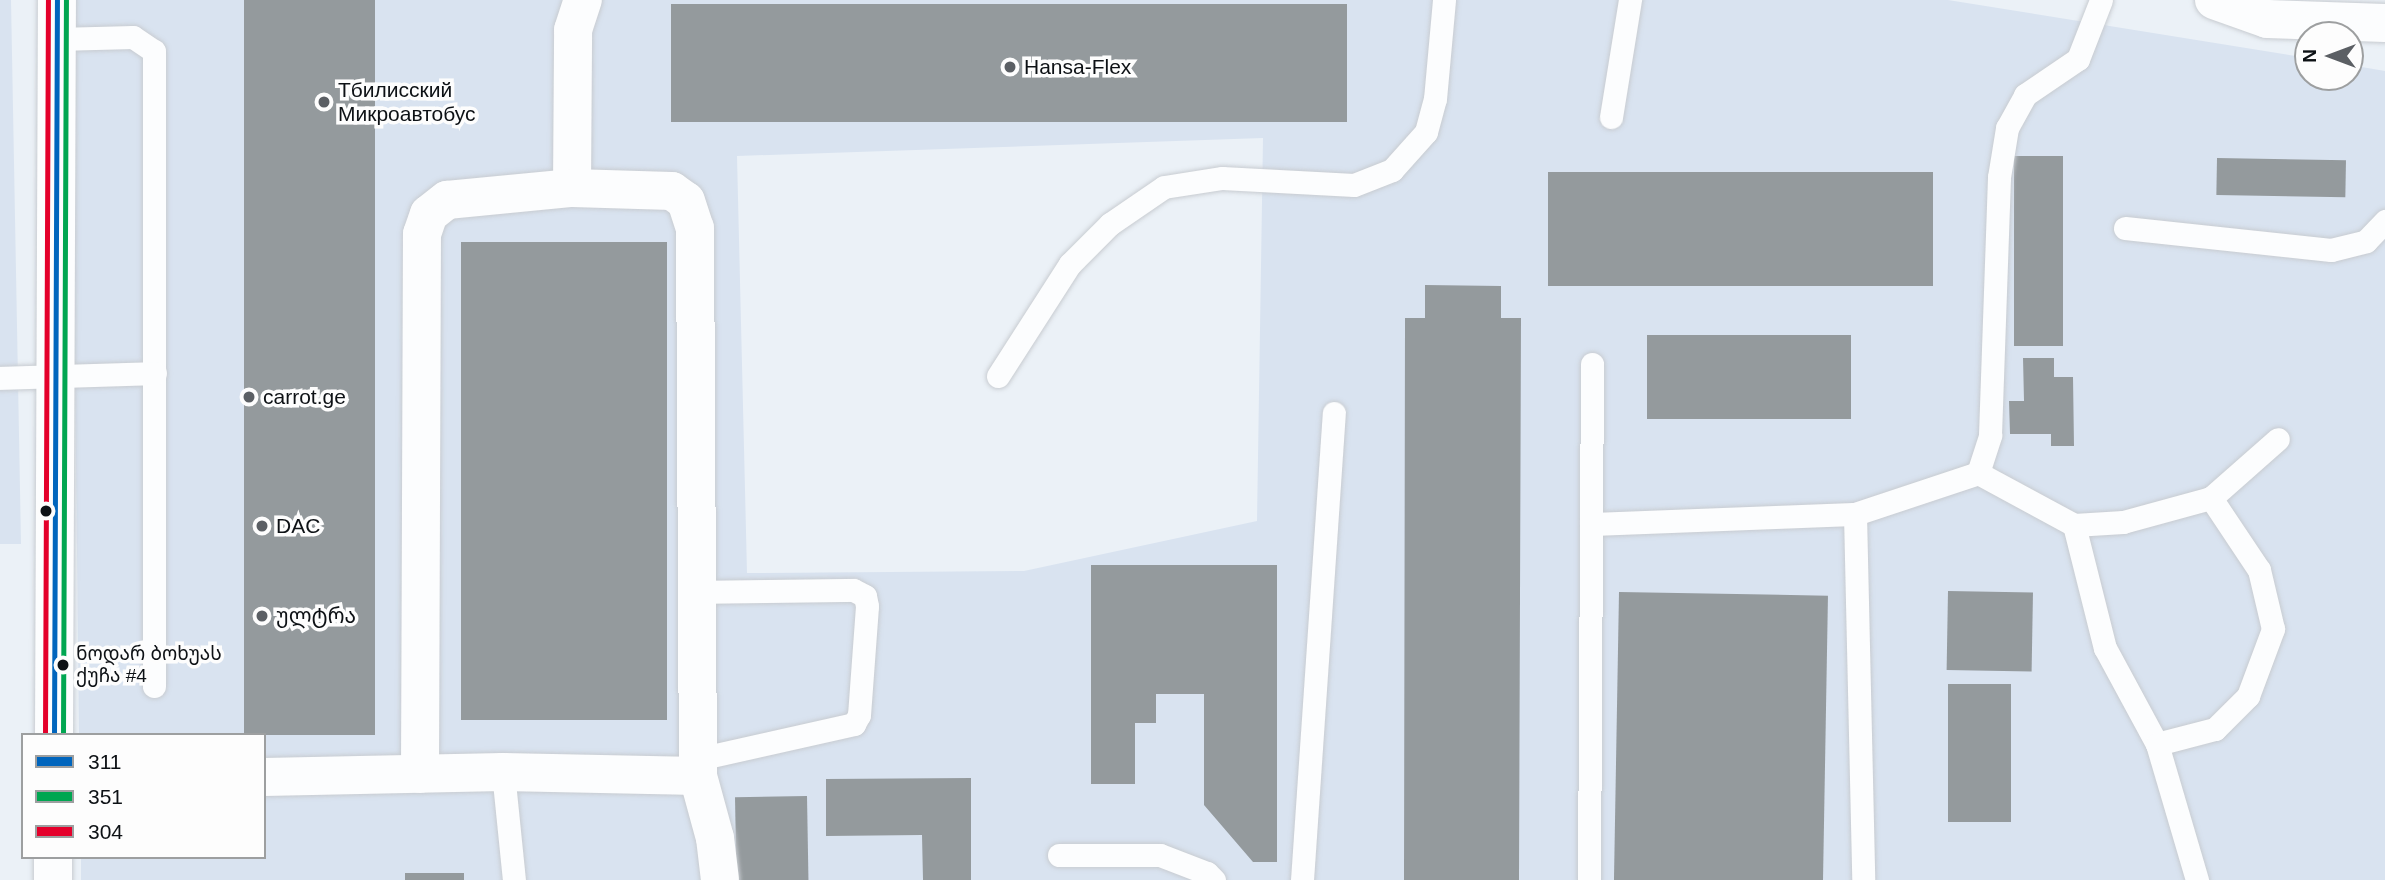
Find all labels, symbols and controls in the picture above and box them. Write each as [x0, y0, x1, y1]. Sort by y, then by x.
north arrow [2294, 21, 2364, 91]
text: N [2299, 49, 2320, 63]
place label: Hansa-Flex [1024, 54, 1131, 80]
marker: Hansa-Flex [1002, 59, 1018, 75]
place label: Тбилисский Микроавтобус [338, 77, 476, 127]
marker: Тбилисский Микроавтобус [316, 94, 332, 110]
place label: carrot.ge [263, 384, 346, 410]
marker: carrot.ge [241, 389, 257, 405]
unlabelled marker [39, 504, 53, 518]
place label: DAC [276, 513, 320, 539]
marker: DAC [254, 518, 270, 534]
place label: ულტრა [276, 603, 356, 629]
marker: ულტრა [254, 608, 270, 624]
place label: ნოდარ ბოხუას ქუჩა #4 [76, 643, 222, 687]
marker: ნოდარ ბოხუას ქუჩა #4 [56, 658, 70, 672]
legend [21, 733, 266, 859]
text: 311 [88, 750, 121, 773]
text: 351 [88, 785, 123, 808]
text: 304 [88, 820, 123, 843]

